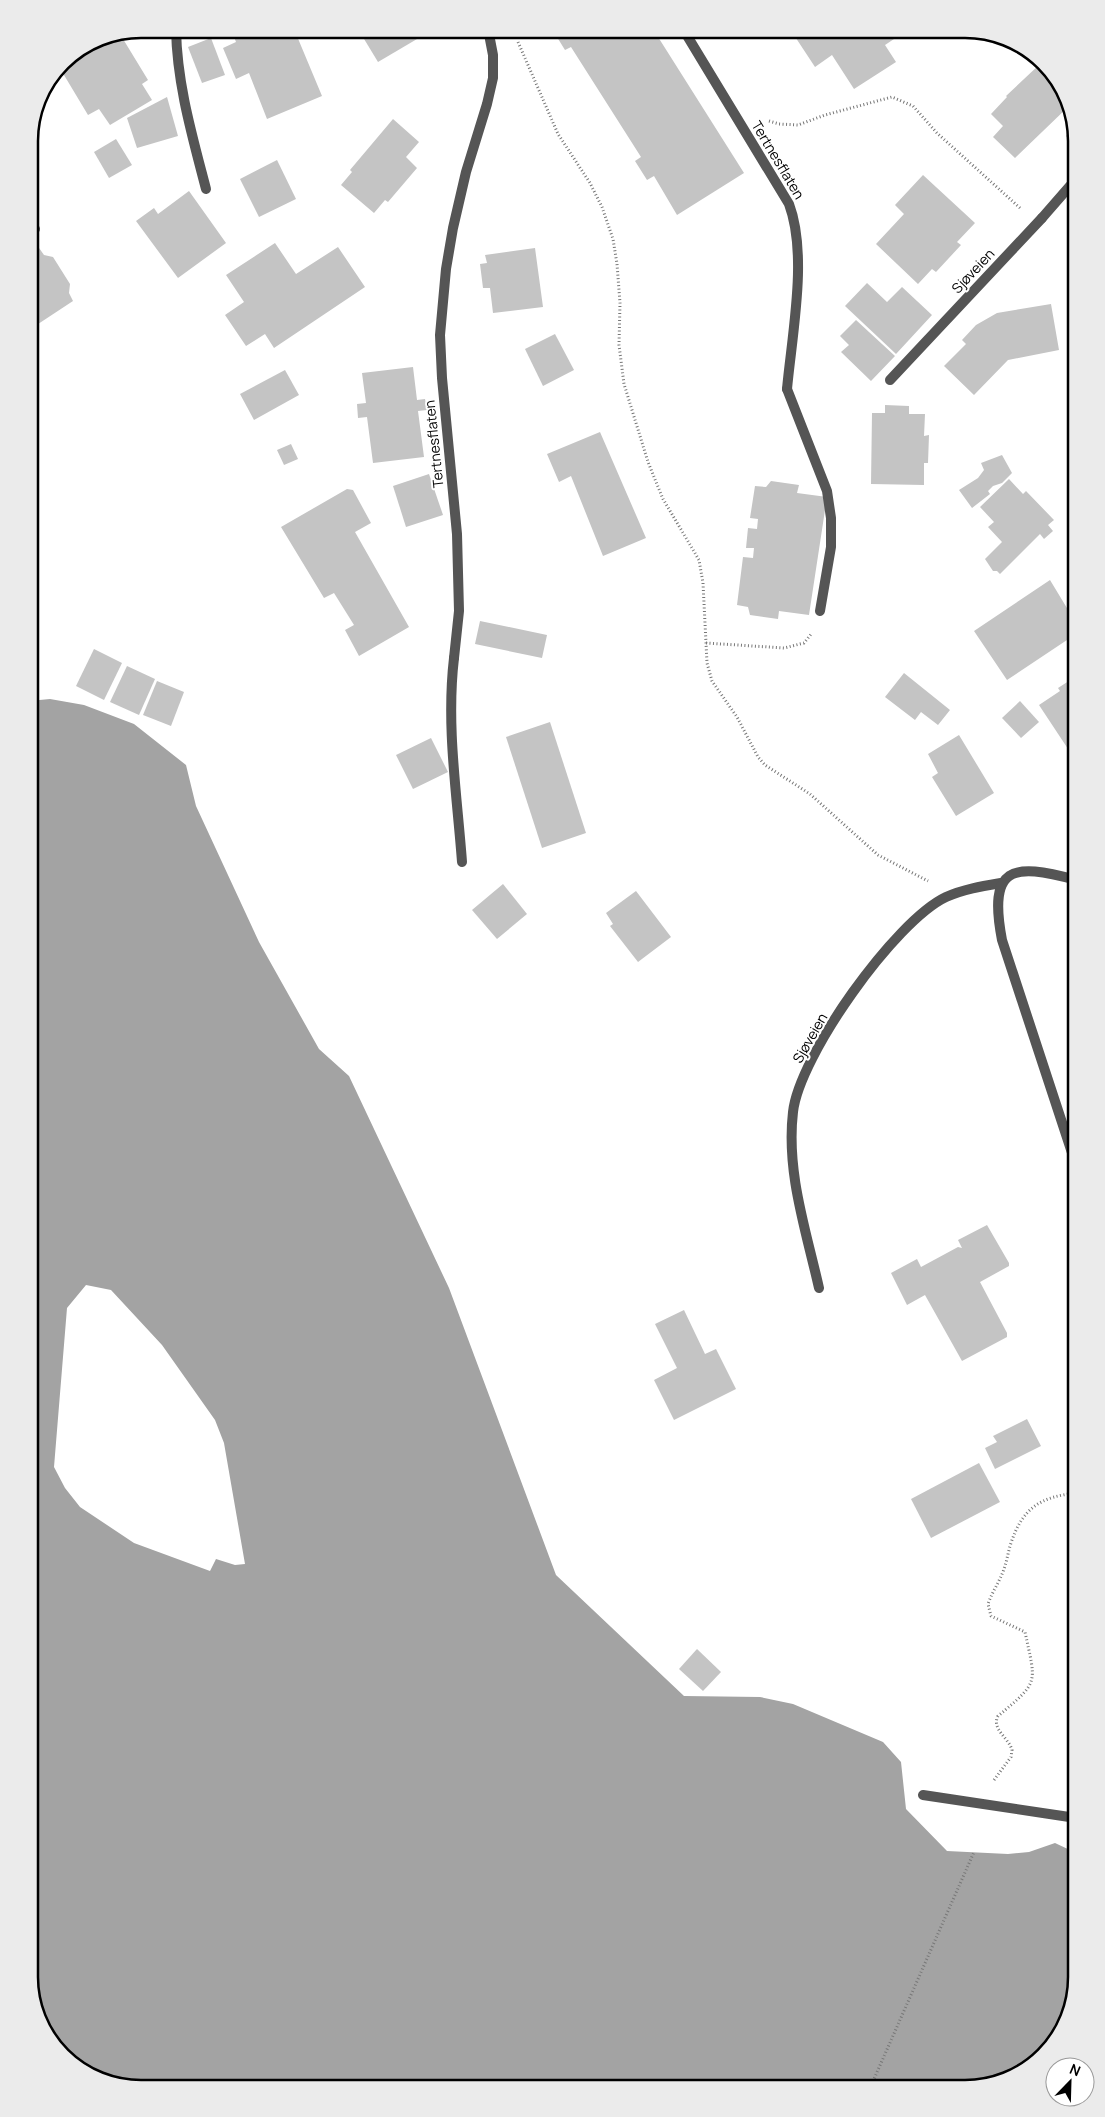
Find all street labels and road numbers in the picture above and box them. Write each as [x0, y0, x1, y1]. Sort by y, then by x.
street label: Tertnesflaten [748, 117, 809, 202]
street label: Sjøveien [947, 244, 998, 297]
street label: Tertnesflaten [419, 399, 448, 489]
street label: Sjøveien [788, 1009, 831, 1066]

